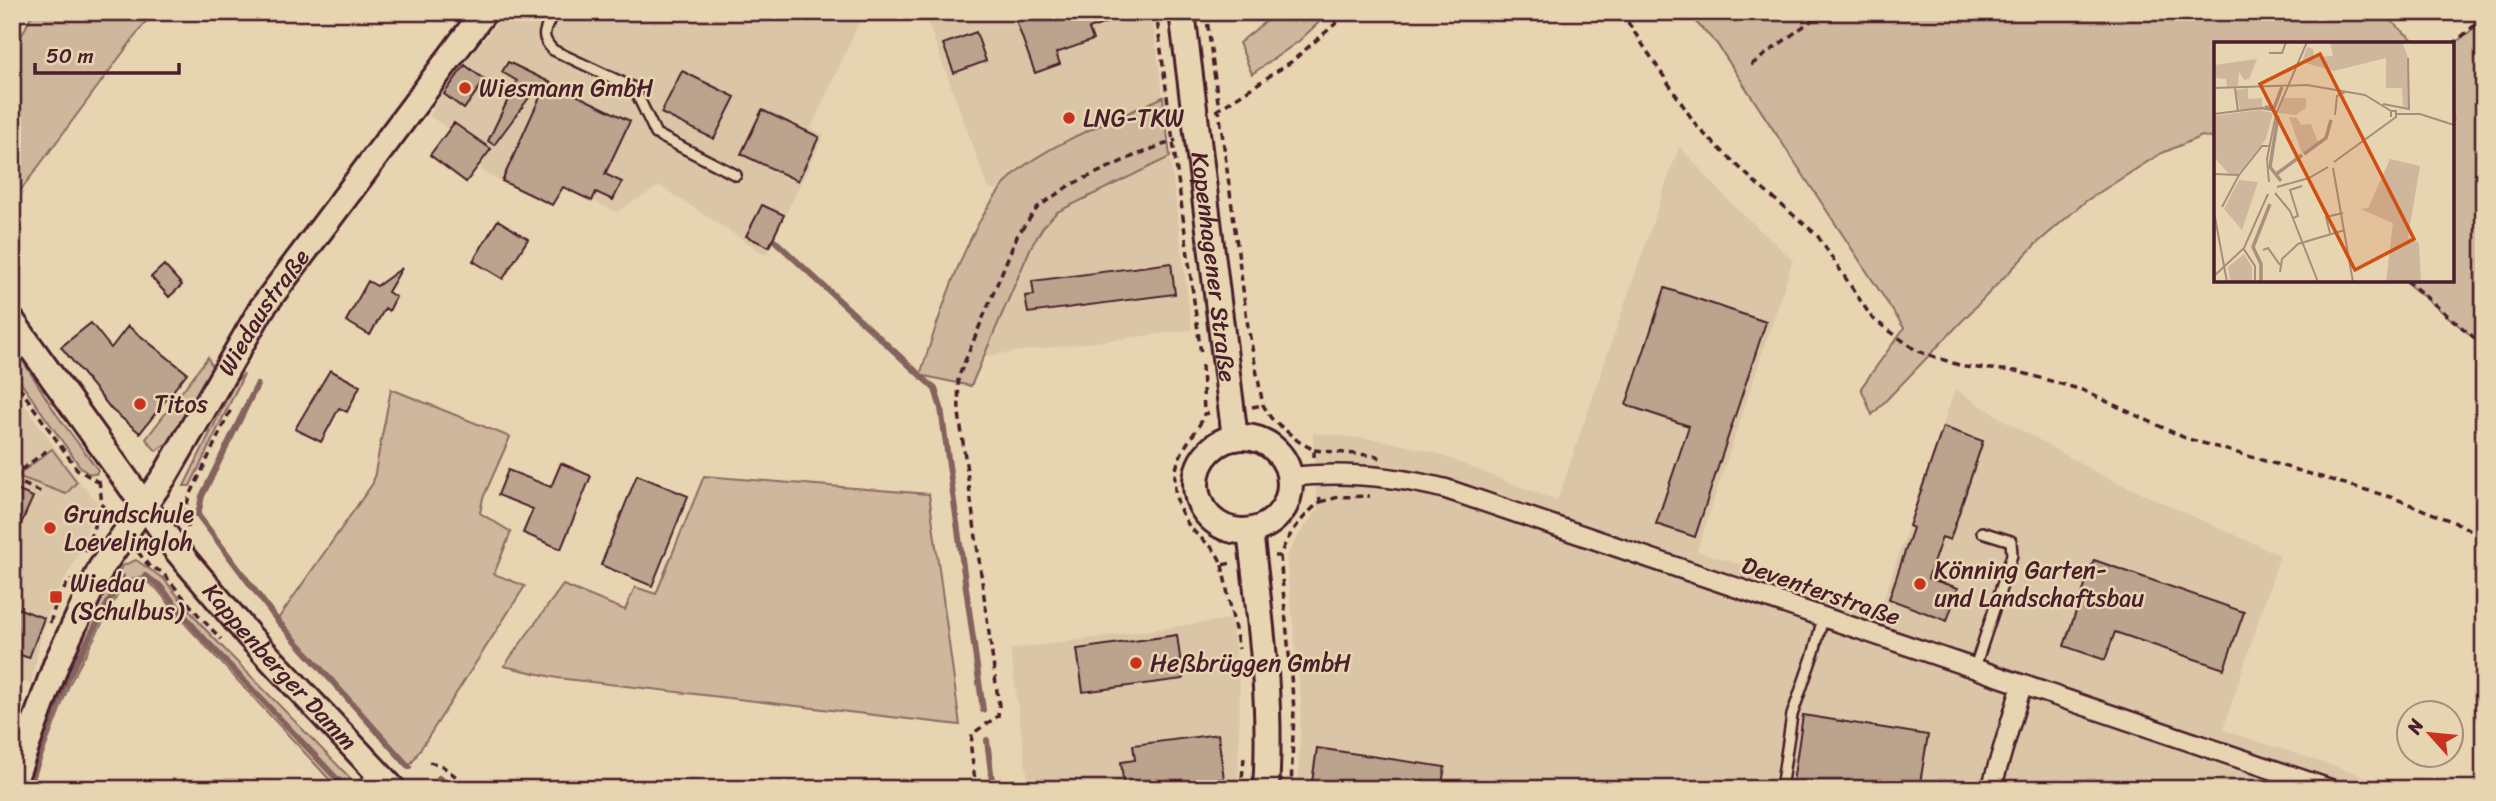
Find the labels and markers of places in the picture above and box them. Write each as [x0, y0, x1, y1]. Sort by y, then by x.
place label: Wiesmann GmbH [479, 67, 653, 109]
marker: Wiesmann GmbH [457, 80, 473, 96]
place label: LNG-TKW [1083, 97, 1184, 139]
marker: LNG-TKW [1061, 110, 1077, 126]
place label: Titos [154, 383, 208, 425]
marker: Titos [132, 396, 148, 412]
place label: Grundschule Loevelingloh [64, 493, 195, 563]
marker: Grundschule Loevelingloh [42, 520, 58, 536]
place label: Könning Garten- und Landschaftsbau [1934, 549, 2144, 619]
place label: Wiedau (Schulbus) [70, 562, 185, 632]
marker: Könning Garten- und Landschaftsbau [1912, 576, 1928, 592]
marker: Wiedau (Schulbus) [48, 589, 64, 605]
place label: Heßbrüggen GmbH [1150, 642, 1351, 684]
marker: Heßbrüggen GmbH [1128, 655, 1144, 671]

